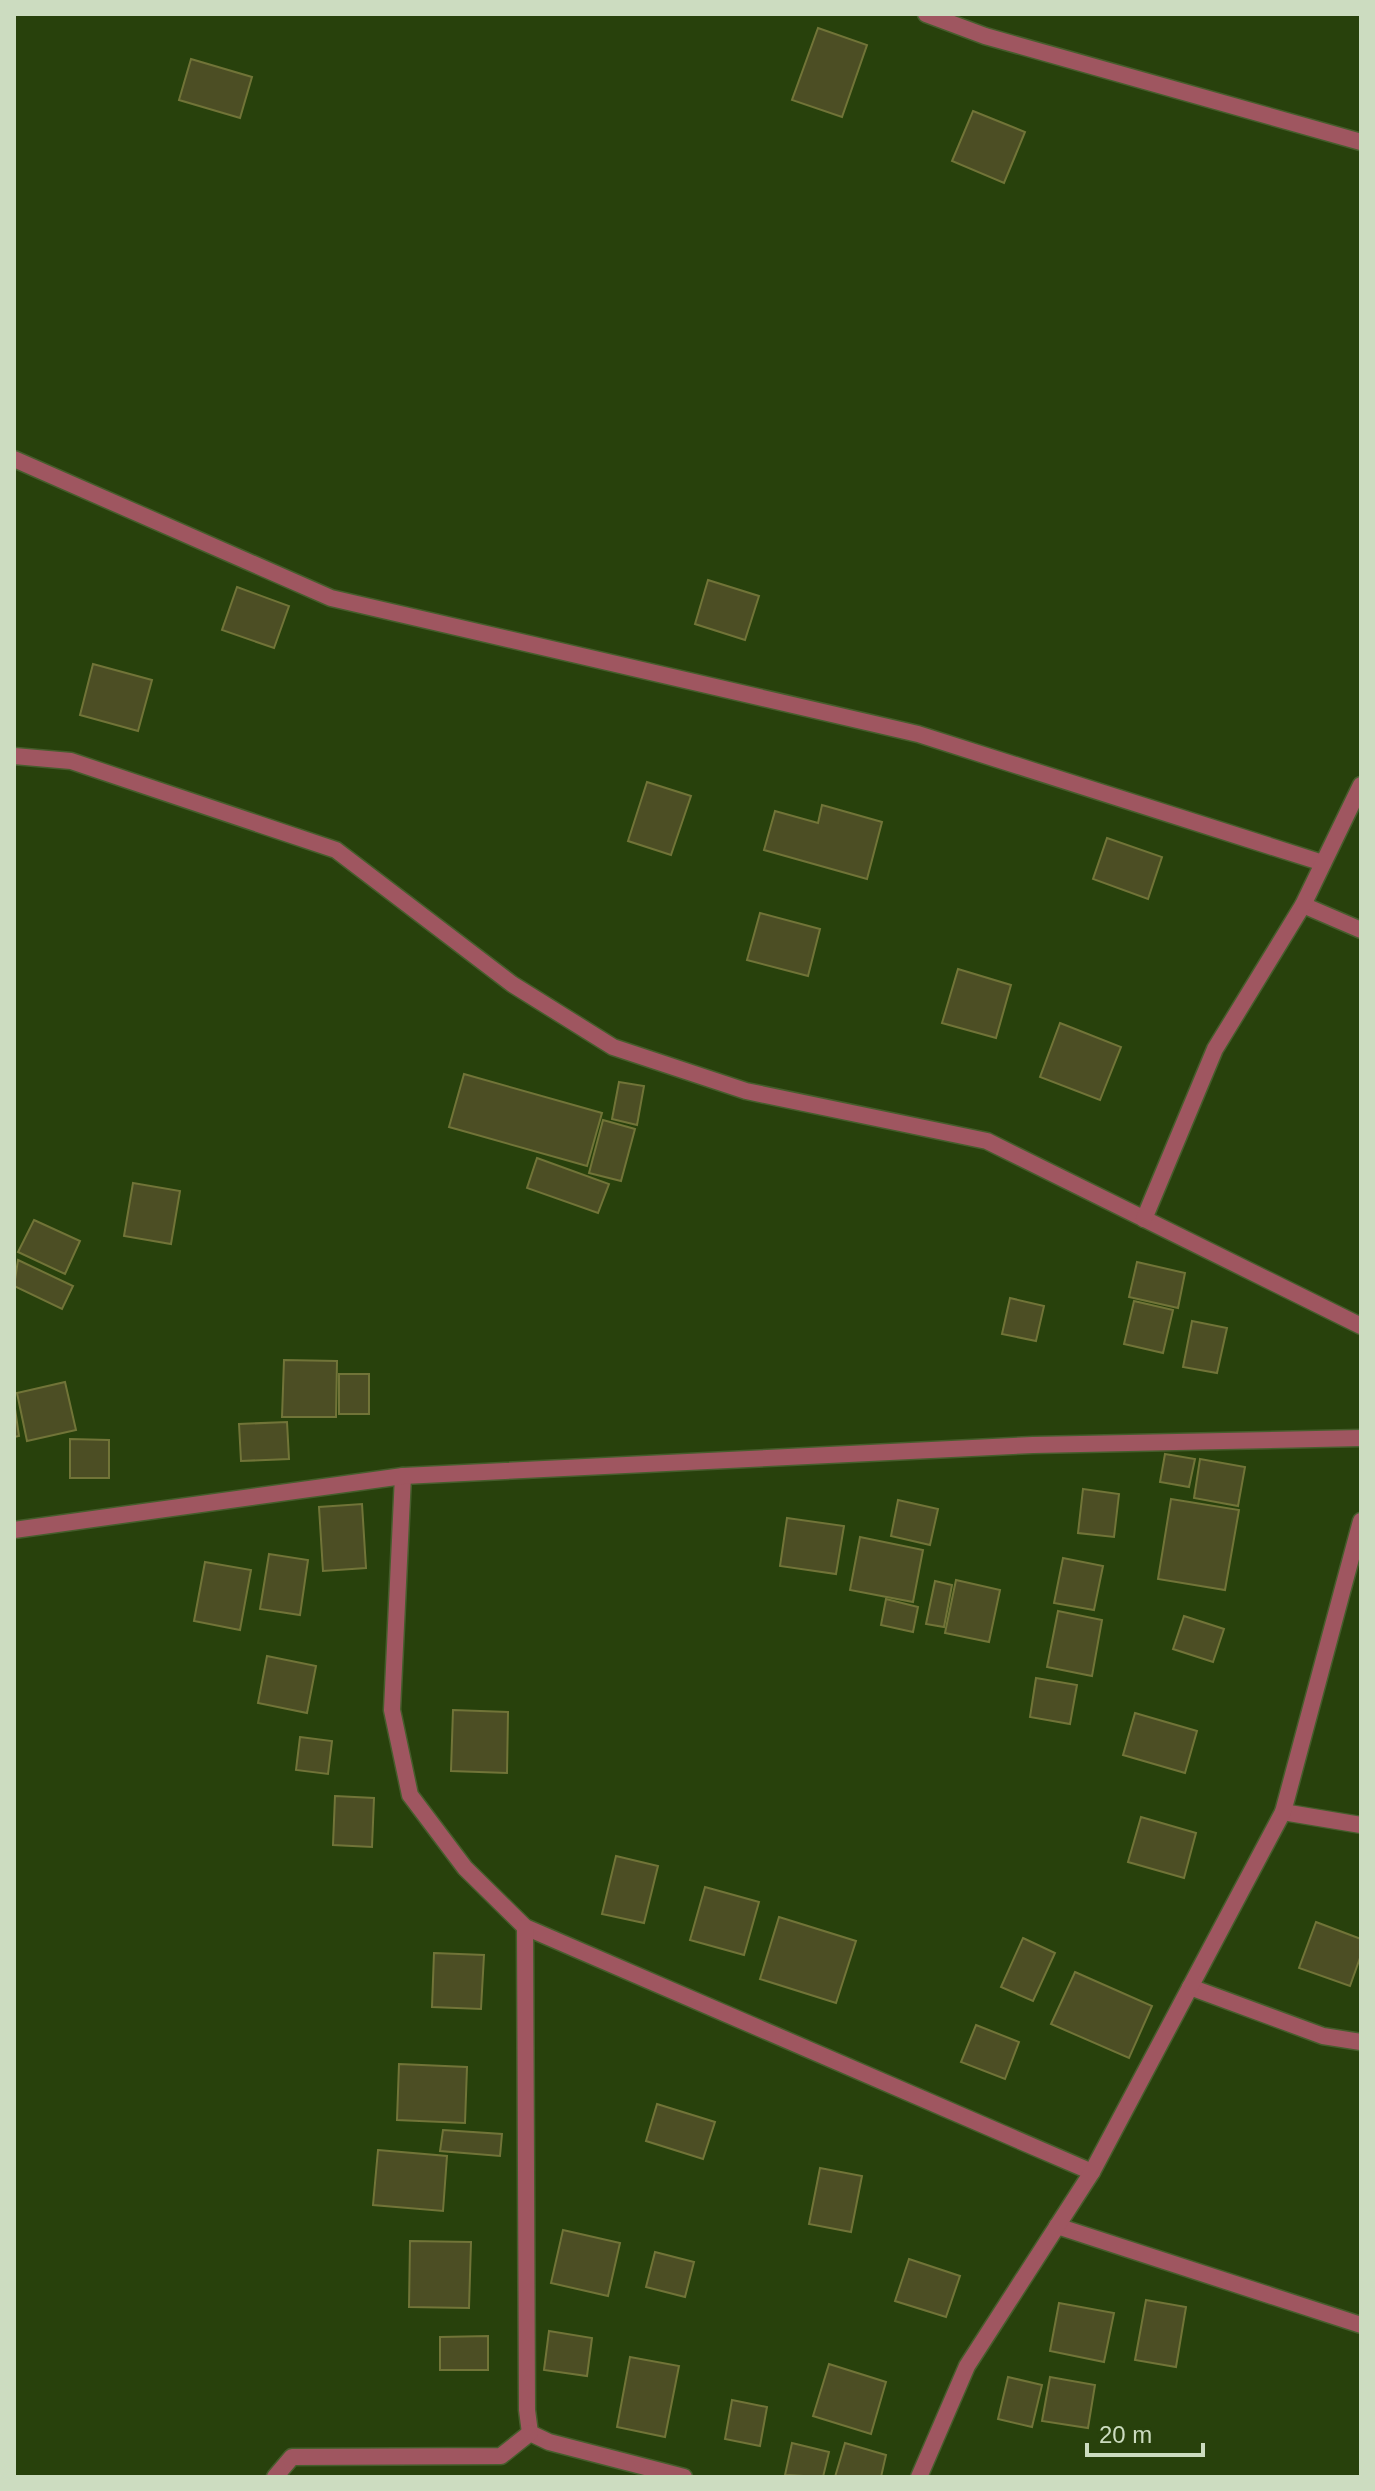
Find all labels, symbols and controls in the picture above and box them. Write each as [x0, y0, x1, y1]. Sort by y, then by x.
scale bar [1087, 2407, 1203, 2457]
text: 20 m [1099, 2421, 1152, 2448]

